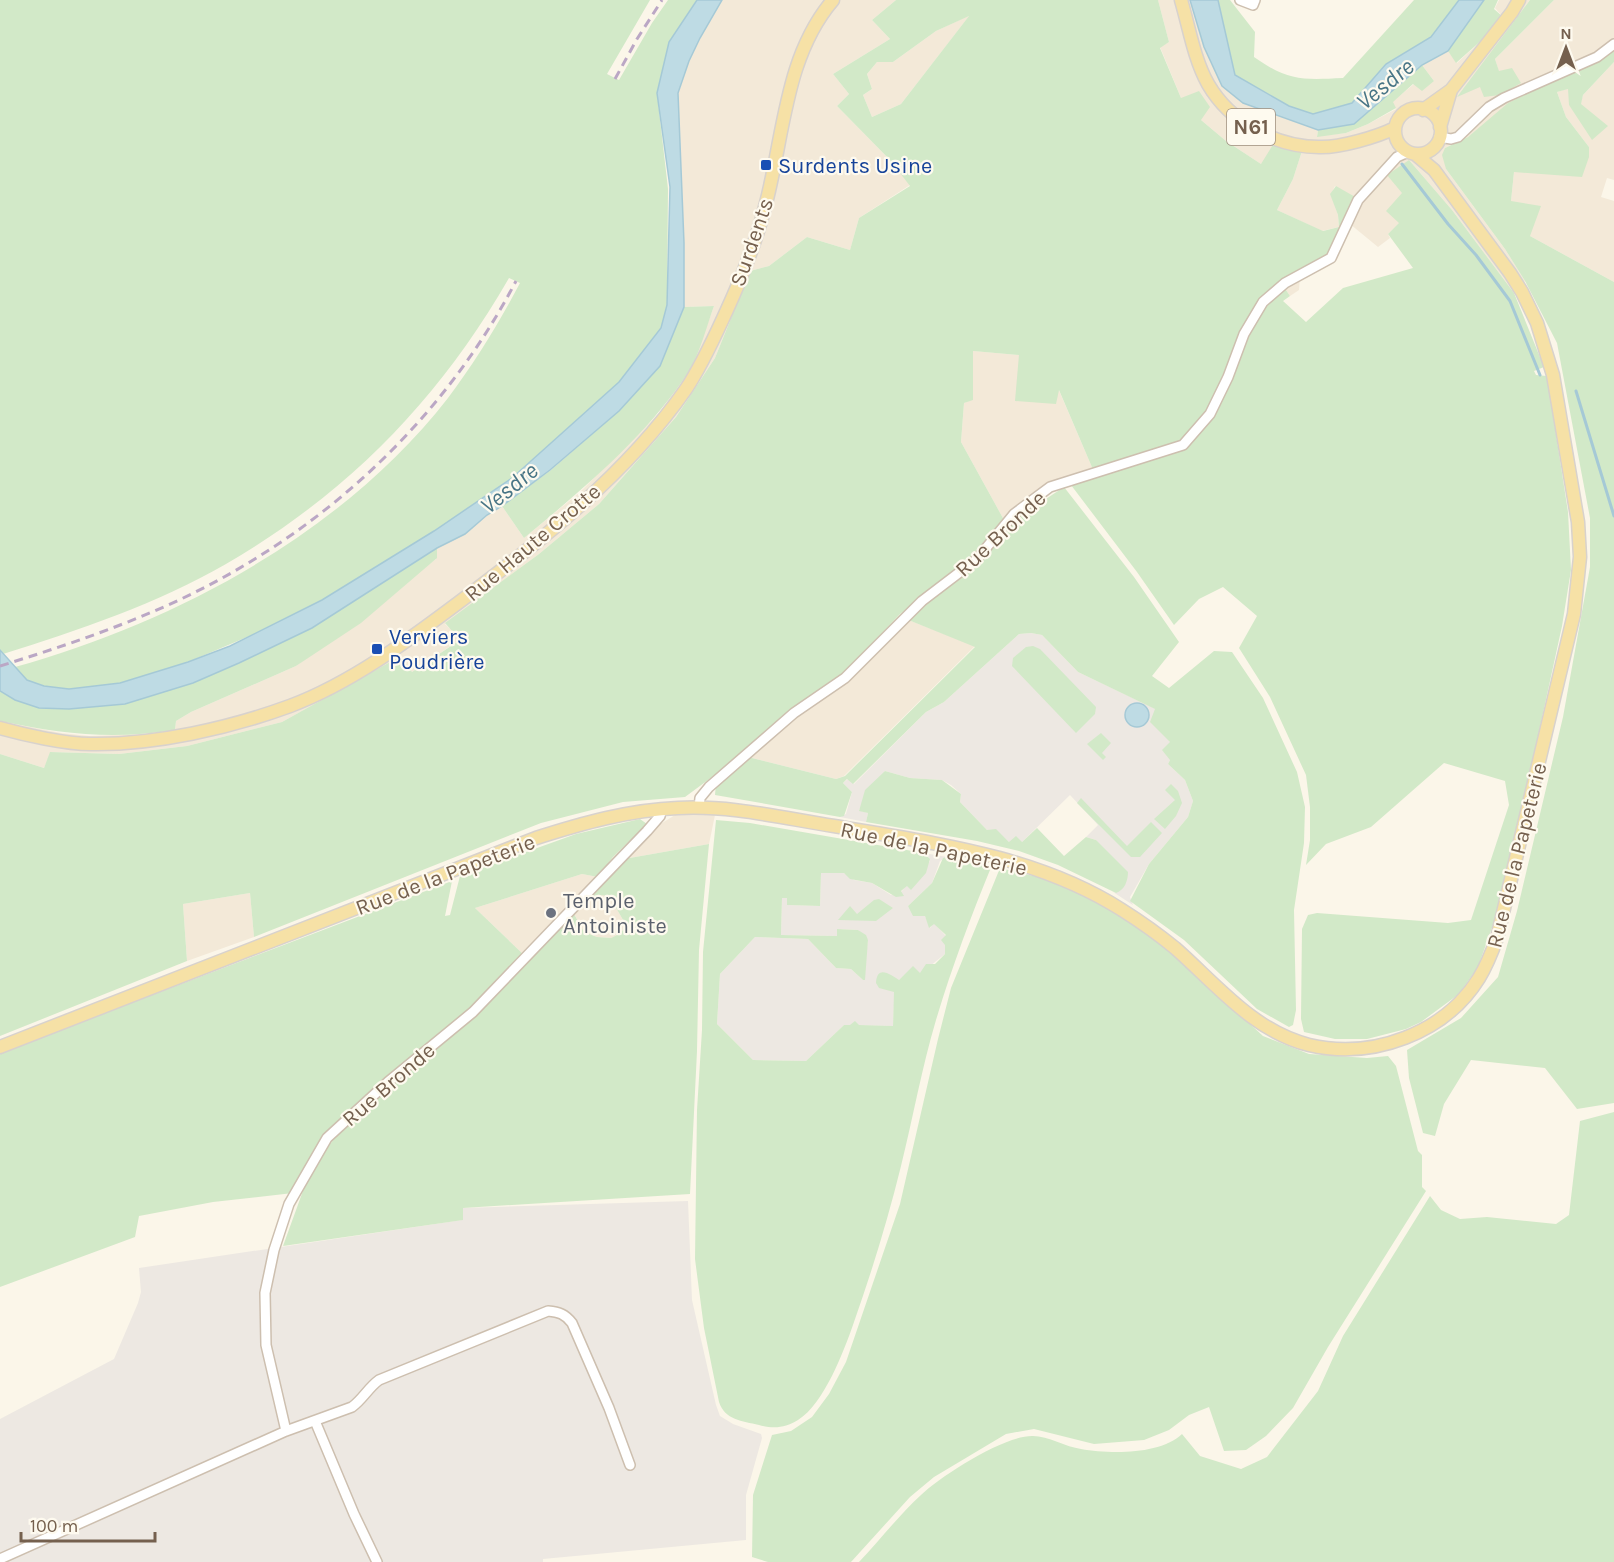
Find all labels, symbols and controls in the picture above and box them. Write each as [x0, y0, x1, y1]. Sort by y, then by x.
north arrow [1536, 18, 1596, 78]
text: N [1560, 24, 1572, 43]
water label: Vesdre [1351, 52, 1419, 116]
road number: N61 [1227, 109, 1275, 145]
place label: Surdents Usine [778, 153, 932, 179]
marker: Surdents Usine [759, 158, 773, 172]
street label: Surdents [725, 195, 779, 290]
water label: Vesdre [475, 456, 543, 520]
street label: Rue Haute Crotte [459, 478, 606, 607]
street label: Rue Bronde [950, 485, 1051, 582]
place label: Verviers Poudrière [389, 624, 485, 675]
marker: Verviers Poudrière [370, 642, 384, 656]
street label: Rue de la Papeterie [1481, 760, 1553, 951]
street label: Rue de la Papeterie [838, 816, 1030, 881]
street label: Rue de la Papeterie [352, 829, 539, 921]
place label: Temple Antoiniste [563, 888, 667, 939]
marker: Temple Antoiniste [544, 906, 558, 920]
street label: Rue Bronde [337, 1037, 440, 1132]
scale bar [21, 1505, 154, 1543]
text: 100 m [30, 1515, 78, 1537]

